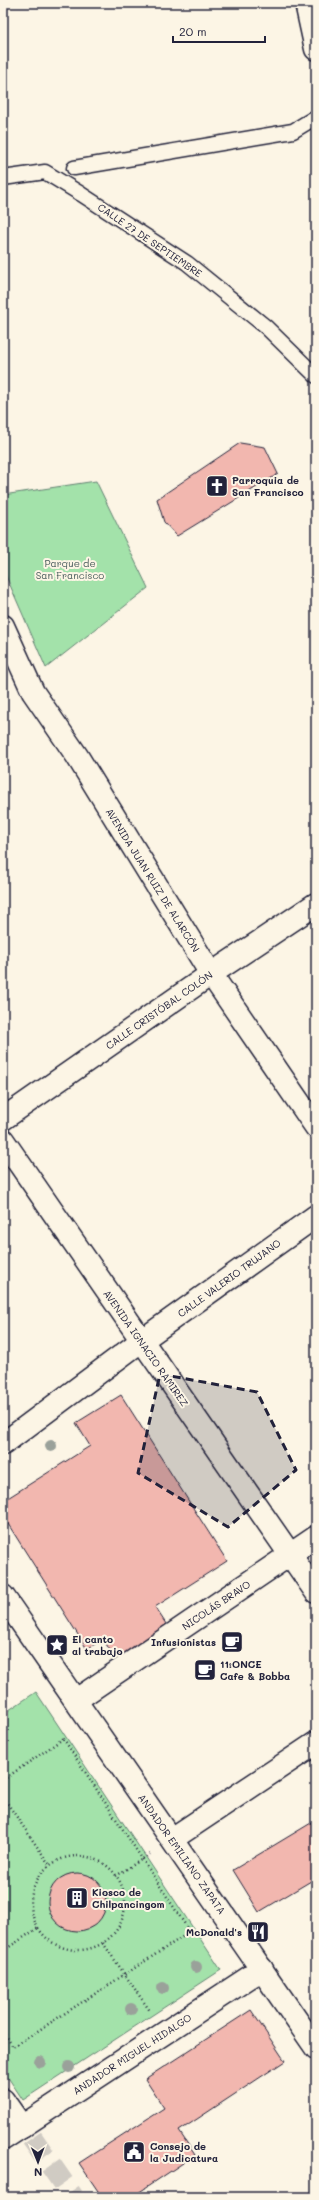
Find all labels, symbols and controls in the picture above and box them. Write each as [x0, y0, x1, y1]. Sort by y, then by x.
scale bar [173, 18, 265, 44]
text: 20 m [179, 23, 207, 39]
street label: CALLE 27 DE SEPTIEMBRE [95, 200, 205, 280]
church icon: Parroquia de San Francisco [204, 473, 230, 499]
place label: Parroquia de San Francisco [232, 473, 304, 499]
park label: Parque de San Francisco [36, 556, 104, 582]
street label: AVENIDA JUAN RUIZ DE ALARCÓN [103, 805, 203, 955]
street label: CALLE CRISTÓBAL COLÓN [103, 968, 215, 1052]
street label: CALLE VALERIO TRUJANO [174, 1236, 284, 1320]
street label: AVENIDA IGNACIO RAMIREZ [100, 1287, 192, 1409]
street label: NICOLÁS BRAVO [179, 1577, 253, 1633]
cafe icon: Infusionistas [219, 1629, 245, 1655]
place icon: El canto al trabajo [44, 1632, 70, 1658]
place label: El canto al trabajo [72, 1632, 123, 1658]
place label: Infusionistas [151, 1635, 216, 1649]
cafe icon: 11:ONCE Cafe & Bobba [192, 1657, 218, 1683]
place label: 11:ONCE Cafe & Bobba [220, 1657, 290, 1683]
street label: ANDADOR EMILIANO ZAPATA [135, 1791, 229, 1917]
building icon: Kiosco de Chilpancingom [64, 1885, 90, 1911]
place label: Kiosco de Chilpancingom [92, 1885, 165, 1911]
restaurant icon: McDonald's [245, 1919, 271, 1945]
place label: McDonald's [186, 1925, 242, 1939]
street label: ANDADOR MIGUEL HIDALGO [70, 2010, 194, 2098]
public building icon: Consejo de la Judicatura [121, 2139, 147, 2165]
place label: Consejo de la Judicatura [150, 2139, 218, 2165]
north arrow [18, 2142, 58, 2182]
text: N [34, 2165, 42, 2180]

